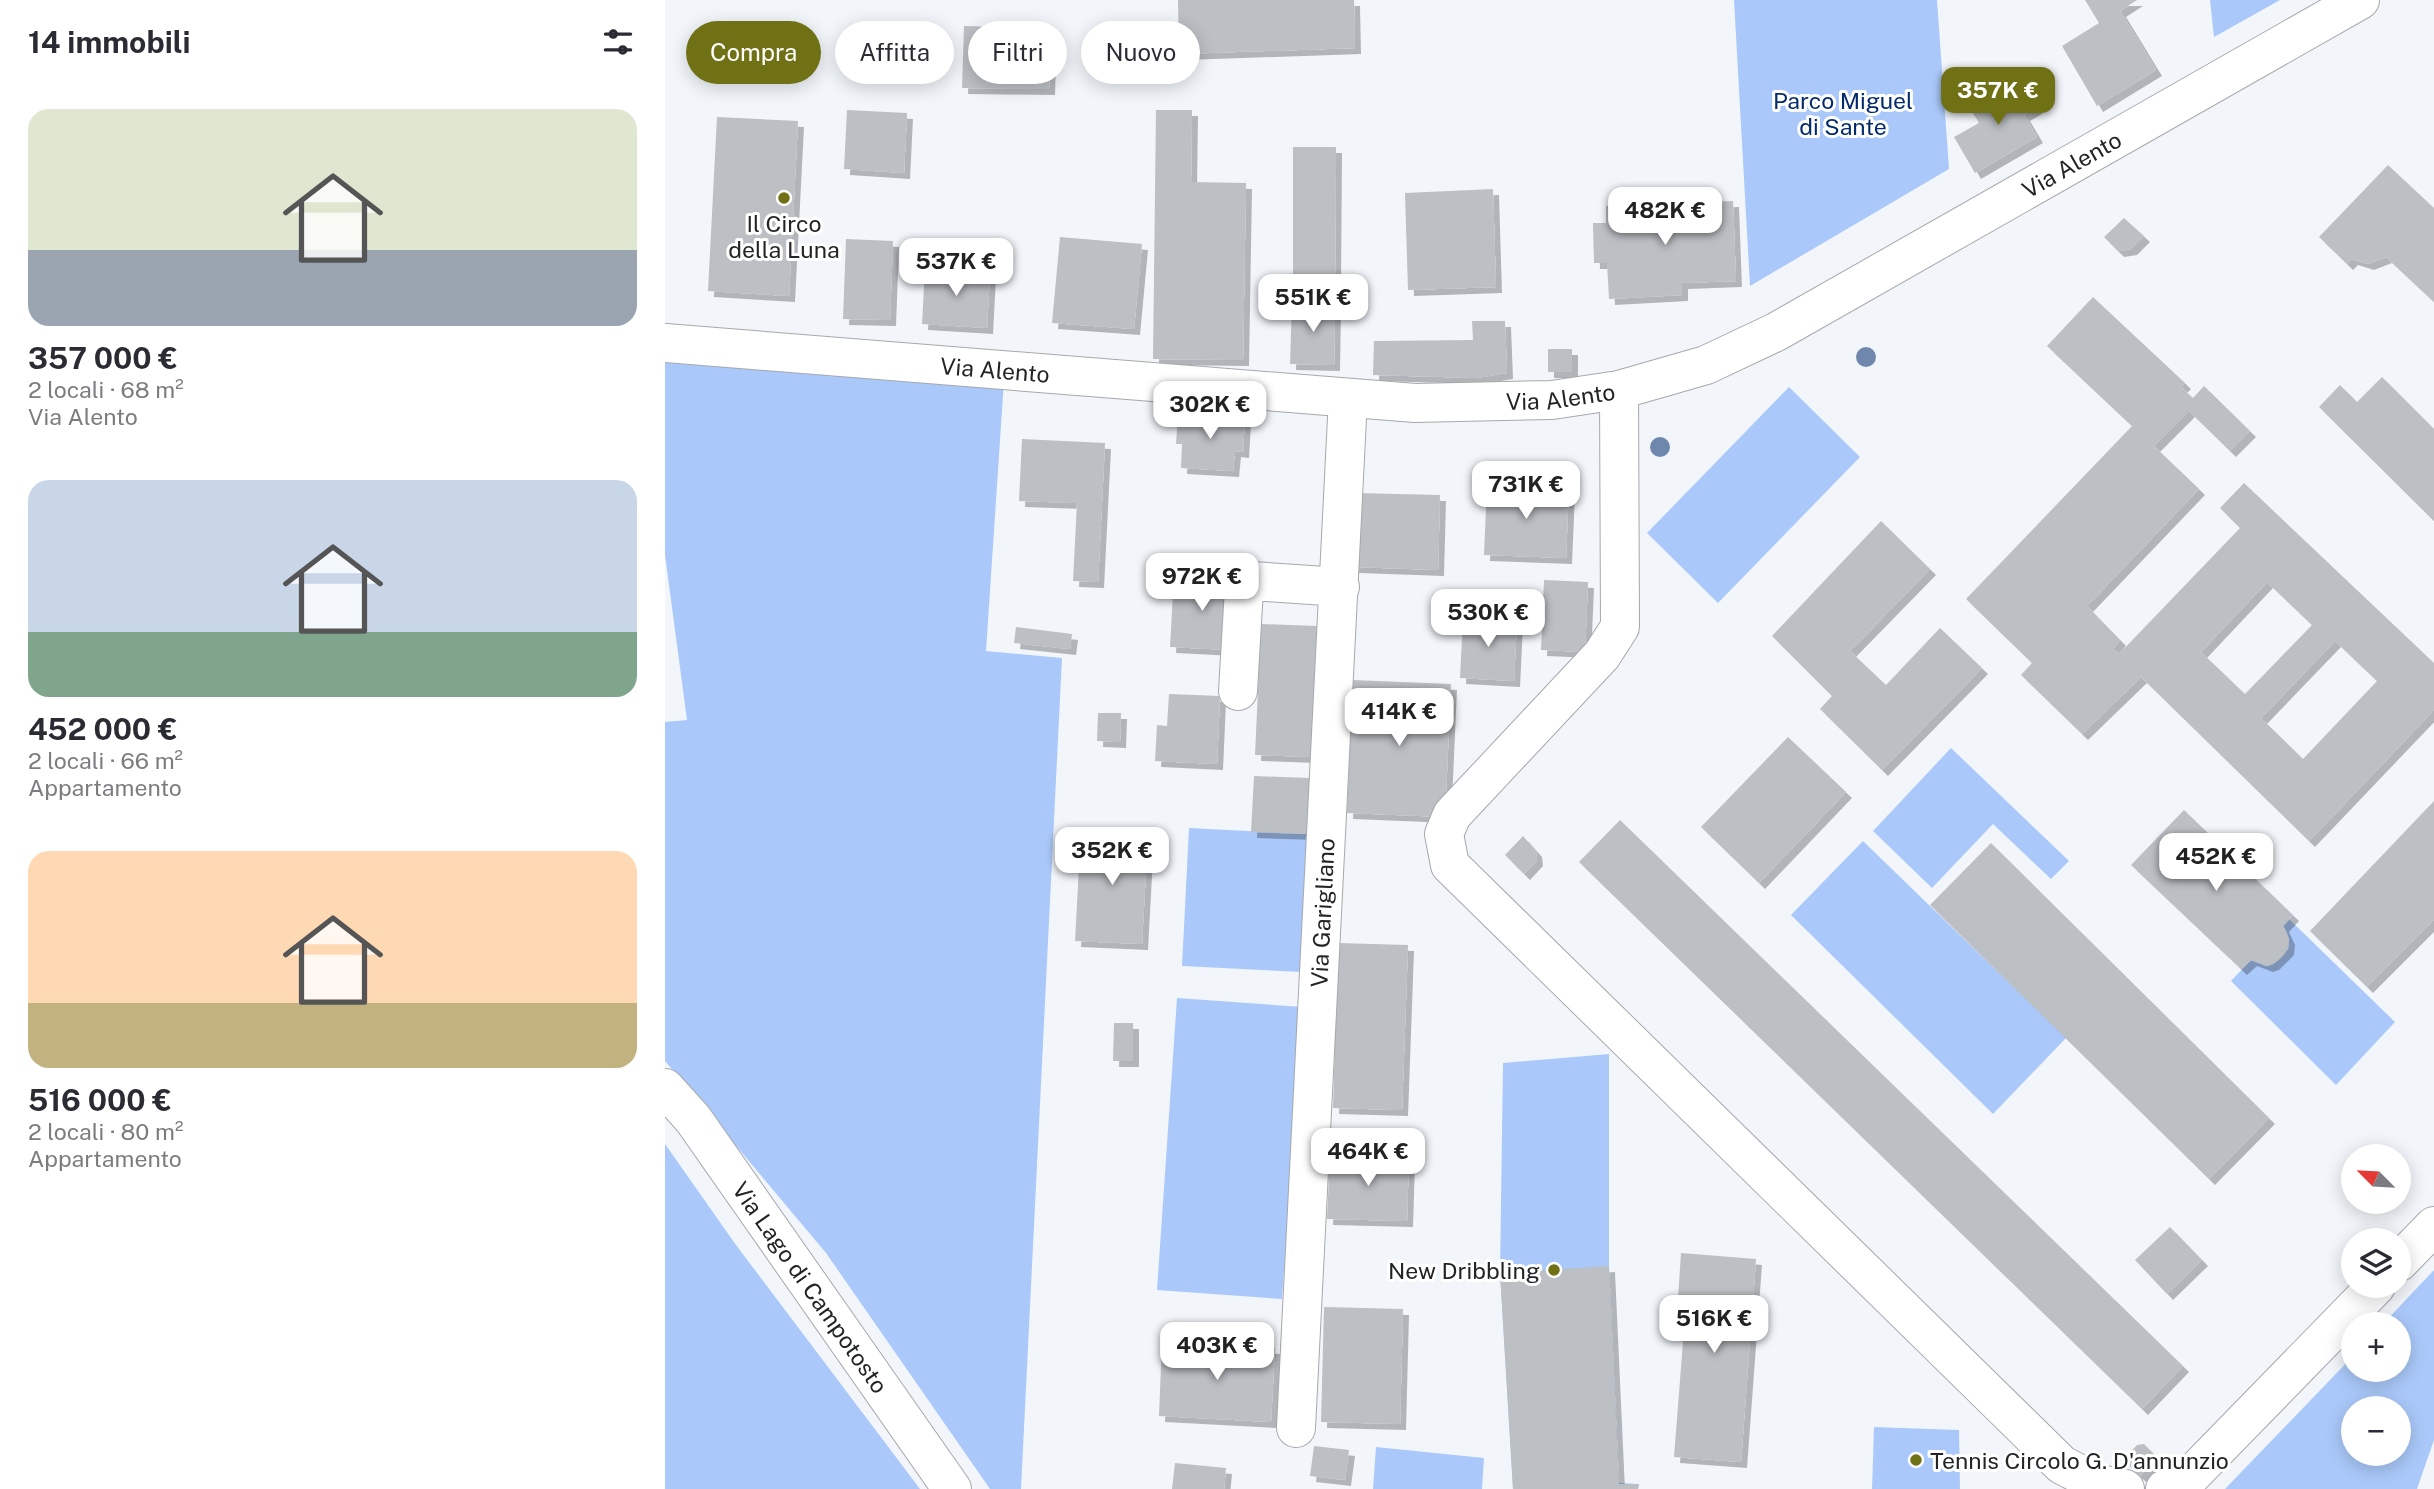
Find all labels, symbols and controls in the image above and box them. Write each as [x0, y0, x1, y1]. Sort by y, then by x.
chip: Compra [686, 21, 821, 84]
chip: Affitta [835, 21, 954, 84]
chip: Filtri [968, 21, 1067, 84]
chip: Nuovo [1081, 21, 1200, 84]
icon: filters [599, 23, 637, 61]
text: 14 immobili [28, 24, 190, 60]
pin: 357K € [1941, 68, 2055, 127]
text: 357K € [1957, 76, 2039, 103]
park label: Parco Miguel di Sante [1773, 87, 1913, 140]
street label: Via Alento [2017, 125, 2126, 203]
icon: home [270, 155, 396, 281]
pin: 482K € [1608, 188, 1722, 247]
marker: Il Circo della Luna [776, 190, 792, 206]
text: 482K € [1624, 196, 1706, 223]
place label: Il Circo della Luna [728, 210, 840, 263]
pin: 537K € [899, 238, 1013, 298]
text: 537K € [915, 247, 997, 274]
pin: 551K € [1256, 274, 1370, 334]
text: 551K € [1274, 283, 1352, 310]
text: 357 000 € [28, 340, 178, 376]
street label: Via Alento [939, 352, 1051, 387]
text: 2 locali · 68 m² [28, 376, 184, 403]
street label: Via Alento [1505, 377, 1617, 415]
pin: 302K € [1153, 382, 1267, 441]
text: 302K € [1169, 390, 1251, 417]
text: Via Alento [28, 403, 138, 430]
pin: 731K € [1469, 462, 1583, 521]
text: 731K € [1488, 470, 1564, 497]
icon: home [270, 526, 396, 652]
pin: 972K € [1145, 554, 1259, 613]
text: 972K € [1162, 562, 1242, 589]
pin: 530K € [1431, 590, 1545, 649]
text: 530K € [1447, 598, 1529, 625]
pin: 414K € [1342, 688, 1456, 748]
text: 414K € [1361, 697, 1437, 724]
text: 452 000 € [28, 711, 178, 747]
text: 2 locali · 66 m² [28, 747, 183, 774]
text: Appartamento [28, 774, 182, 801]
pin: 352K € [1055, 828, 1169, 887]
pin: 452K € [2159, 834, 2273, 893]
text: 352K € [1071, 836, 1153, 863]
street label: Via Garigliano [1305, 837, 1339, 988]
text: 452K € [2175, 842, 2257, 869]
icon: home [270, 897, 396, 1023]
text: 516 000 € [28, 1082, 172, 1118]
text: 2 locali · 80 m² [28, 1118, 183, 1145]
pin: 464K € [1311, 1128, 1425, 1188]
text: 464K € [1327, 1137, 1409, 1164]
north arrow [2341, 1144, 2411, 1214]
map controls [2341, 1144, 2411, 1466]
text: Appartamento [28, 1145, 182, 1172]
street label: Via Lago di Campotosto [728, 1176, 894, 1398]
button: layers [2341, 1228, 2411, 1298]
place label: New Dribbling [1388, 1257, 1540, 1284]
marker: New Dribbling [1546, 1262, 1562, 1278]
pin: 516K € [1657, 1296, 1771, 1355]
text: 516K € [1675, 1304, 1753, 1331]
button: + [2341, 1312, 2411, 1382]
pin: 403K € [1160, 1322, 1274, 1382]
text: 403K € [1176, 1331, 1258, 1358]
button: − [2341, 1396, 2411, 1466]
place label: Tennis Circolo G. D'annunzio [1930, 1447, 2229, 1474]
marker: Tennis Circolo G. D'annunzio [1908, 1452, 1924, 1468]

